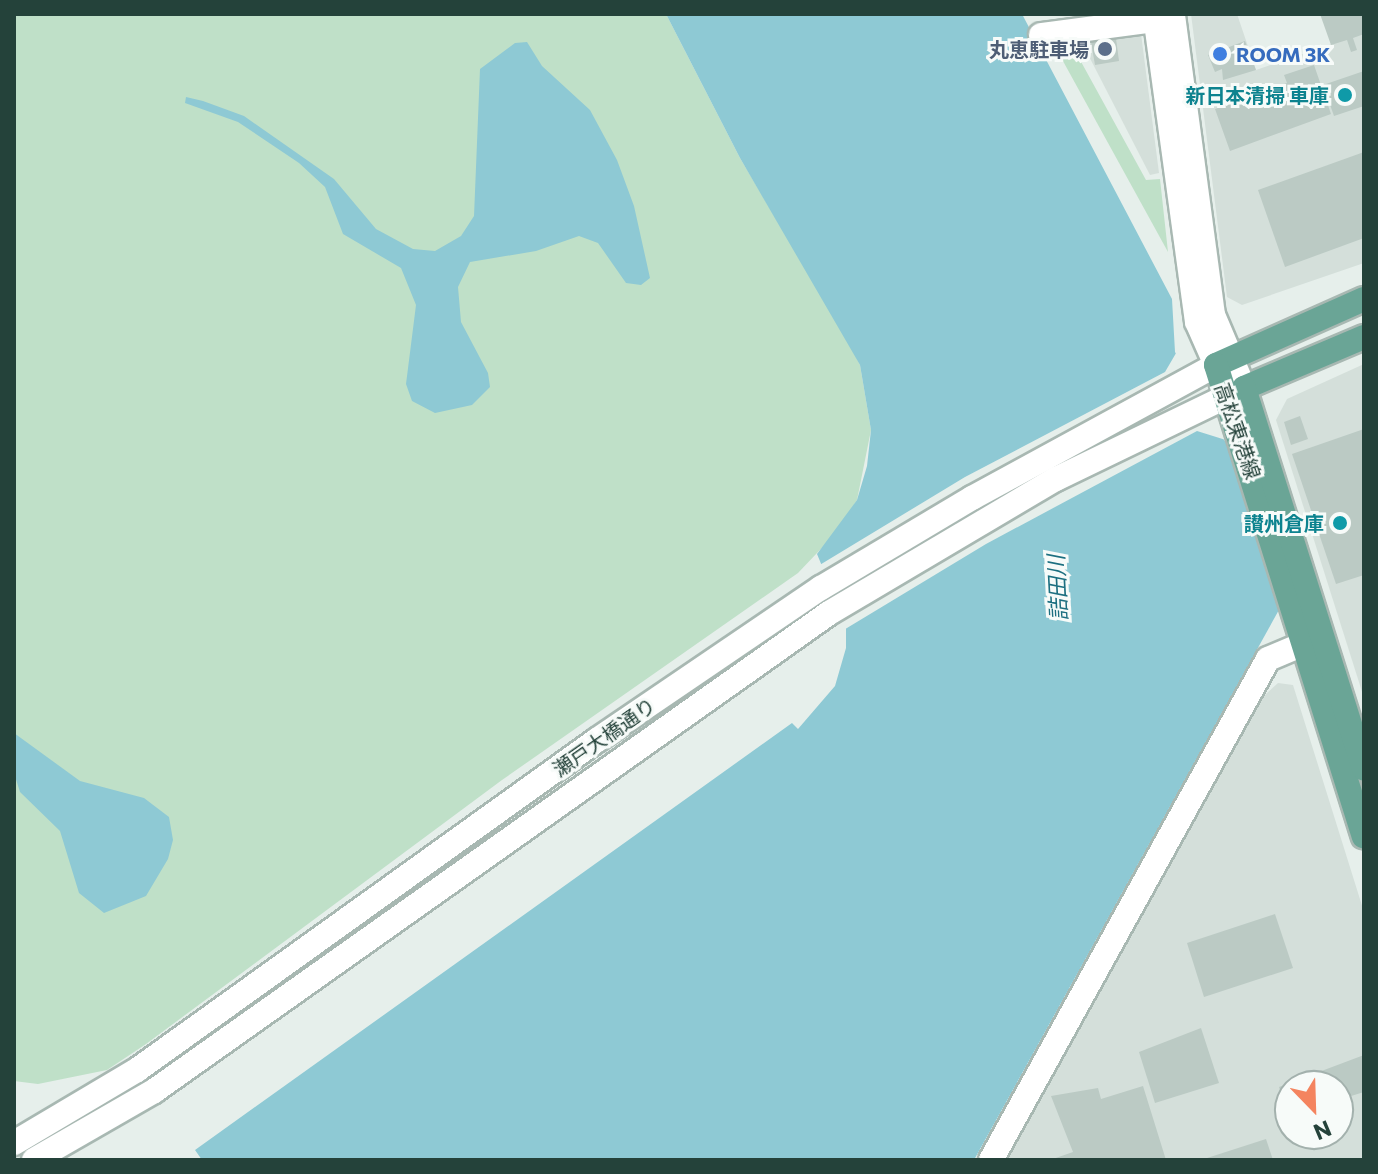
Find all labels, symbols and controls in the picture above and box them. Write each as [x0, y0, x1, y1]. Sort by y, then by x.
place label: 丸恵駐車場 [989, 37, 1089, 61]
marker: 丸恵駐車場 [1096, 40, 1114, 58]
place label: ROOM 3K [1236, 42, 1330, 66]
marker: ROOM 3K [1211, 45, 1229, 63]
place label: 新日本清掃 車庫 [1185, 83, 1329, 107]
marker: 新日本清掃 車庫 [1336, 86, 1354, 104]
street label: 高松東港線 [1210, 380, 1266, 482]
place label: 讃州倉庫 [1244, 511, 1324, 535]
marker: 讃州倉庫 [1331, 514, 1349, 532]
water label: 詰田川 [1042, 554, 1072, 622]
street label: 瀬戸大橋通り [548, 693, 660, 781]
north arrow [1274, 1070, 1354, 1150]
text: N [1310, 1115, 1336, 1146]

